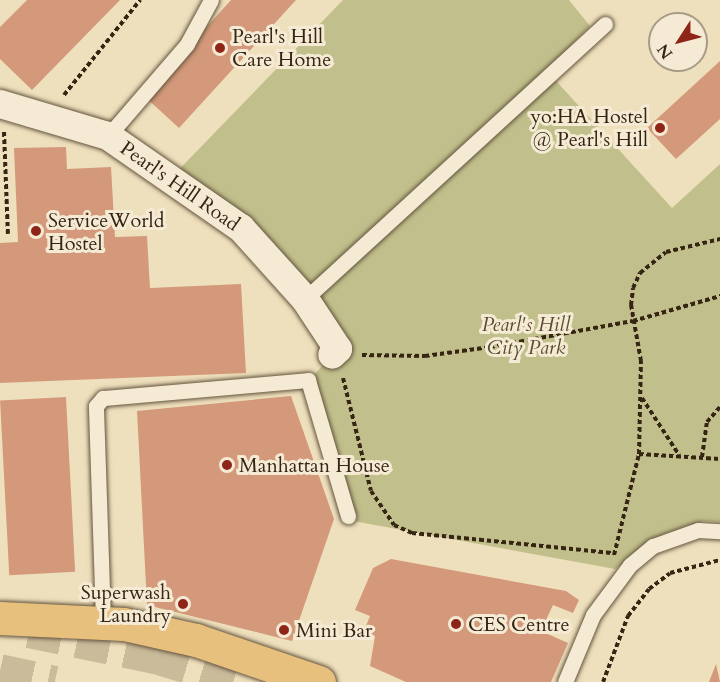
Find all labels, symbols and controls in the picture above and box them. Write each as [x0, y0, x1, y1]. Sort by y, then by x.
north arrow [648, 12, 708, 72]
place label: Pearl's Hill Care Home [232, 24, 331, 71]
text: N [652, 39, 678, 63]
marker: Pearl's Hill Care Home [213, 41, 227, 55]
place label: yo:HA Hostel @ Pearl's Hill [531, 104, 648, 151]
marker: yo:HA Hostel @ Pearl's Hill [653, 121, 667, 135]
street label: Pearl's Hill Road [116, 136, 244, 236]
place label: ServiceWorld Hostel [48, 208, 164, 255]
marker: ServiceWorld Hostel [29, 224, 43, 238]
park label: Pearl's Hill City Park [482, 313, 570, 360]
place label: Manhattan House [239, 453, 390, 477]
marker: Manhattan House [220, 458, 234, 472]
place label: Superwash Laundry [81, 580, 171, 627]
marker: Superwash Laundry [176, 597, 190, 611]
place label: CES Centre [468, 612, 569, 636]
marker: CES Centre [449, 617, 463, 631]
place label: Mini Bar [296, 618, 372, 642]
marker: Mini Bar [277, 623, 291, 637]

